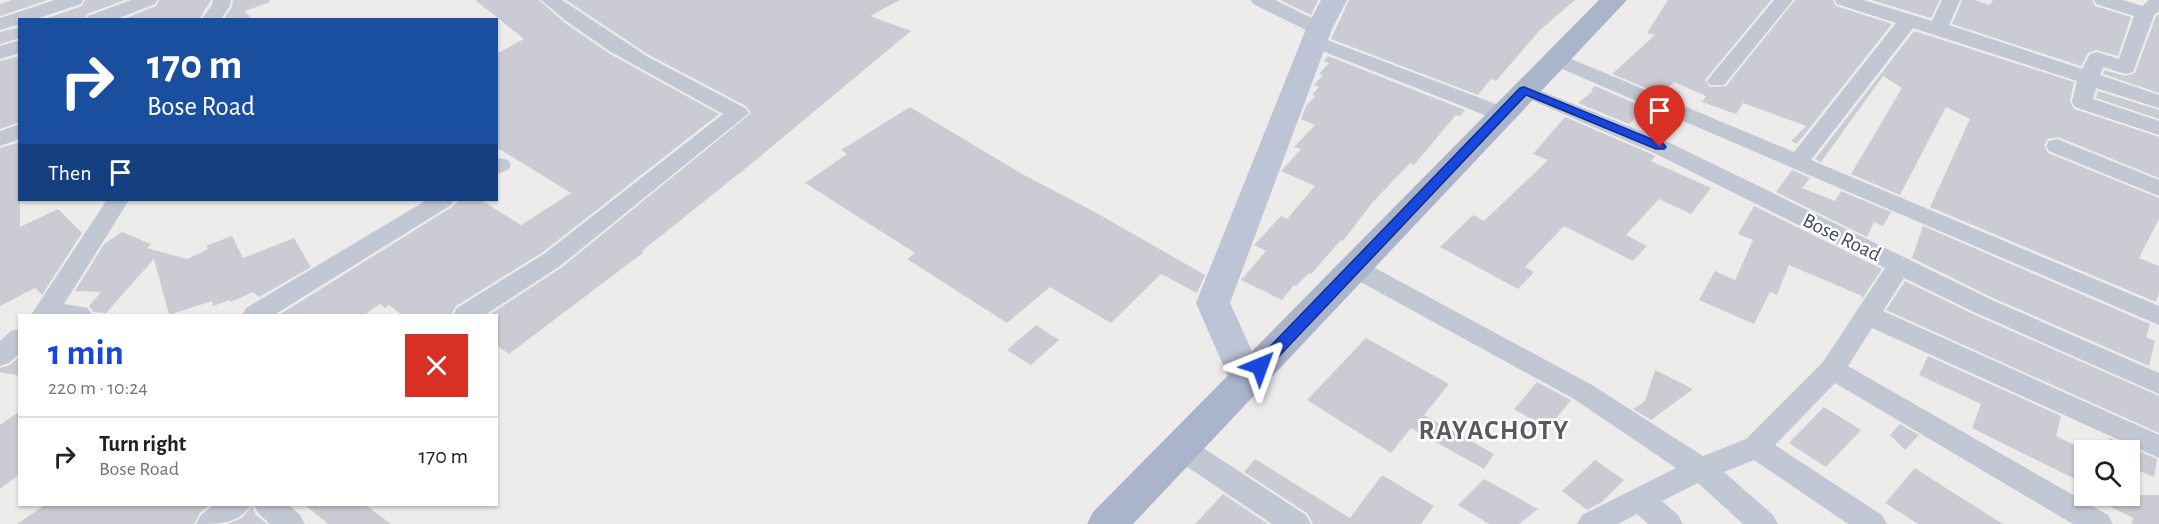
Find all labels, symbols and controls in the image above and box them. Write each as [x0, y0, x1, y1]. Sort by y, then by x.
icon: right [48, 42, 126, 120]
text: 170 m [147, 44, 242, 86]
pin [1634, 85, 1685, 147]
text: Bose Road [147, 93, 255, 120]
icon: arrive [1643, 94, 1676, 127]
icon: arrive [104, 156, 137, 189]
text: Then [48, 162, 92, 184]
street label: Bose Road [1799, 210, 1884, 265]
button: close [405, 334, 468, 397]
position arrow [1228, 334, 1292, 398]
text: 1 min [48, 335, 124, 371]
text: 220 m · 10:24 [48, 378, 148, 398]
district label: RAYACHOTY [1418, 417, 1570, 444]
text: Turn right [99, 433, 186, 455]
icon: right [48, 440, 81, 473]
map controls [2074, 440, 2140, 506]
button: search [2074, 440, 2140, 506]
text: 170 m [418, 445, 468, 467]
text: Bose Road [99, 459, 179, 479]

